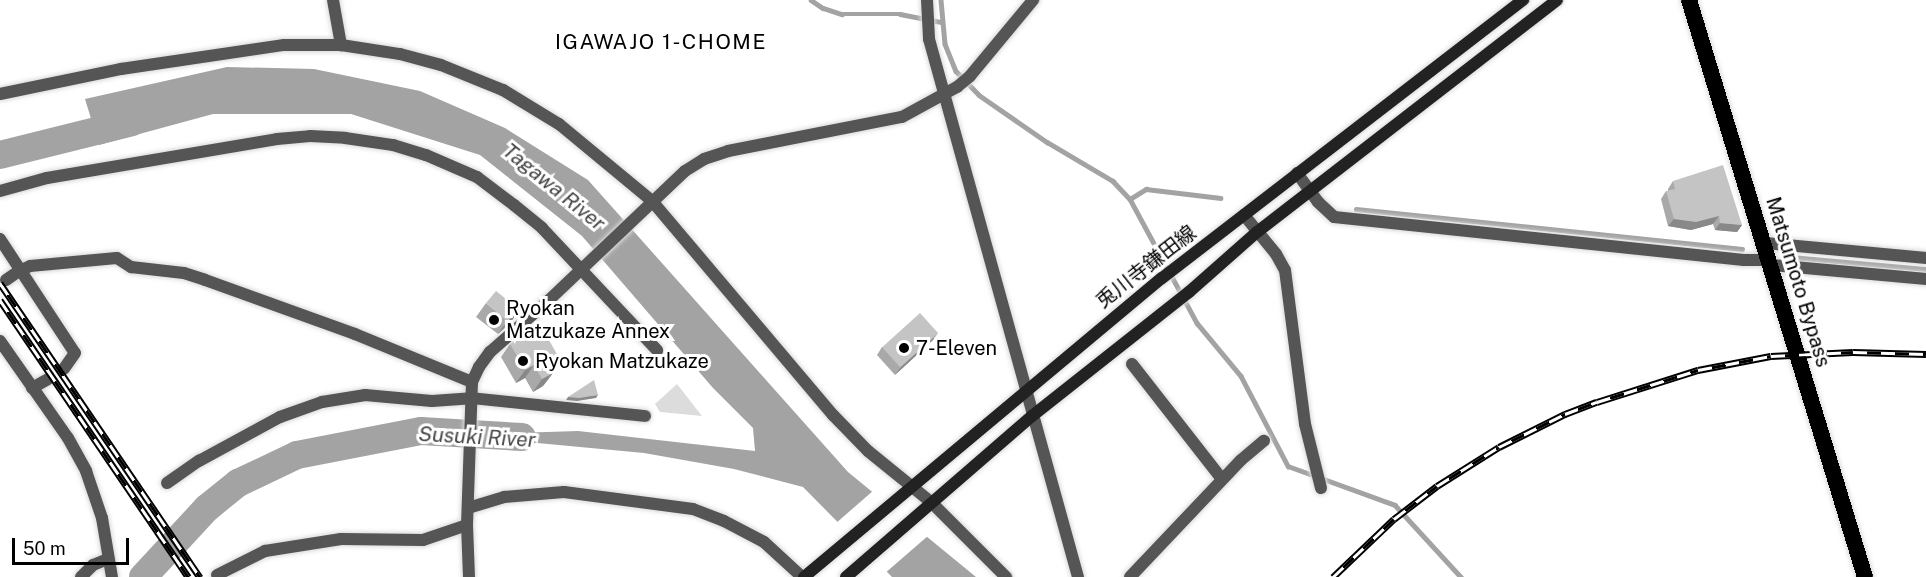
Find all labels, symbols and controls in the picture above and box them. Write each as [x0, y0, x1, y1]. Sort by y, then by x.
district label: IGAWAJO 1-CHOME [555, 29, 767, 55]
water label: Tagawa River [498, 138, 610, 236]
street label: Matsumoto Bypass [1761, 194, 1835, 370]
street label: 兎川寺鎌田線 [1091, 221, 1201, 313]
place label: Ryokan Matzukaze Annex [506, 296, 670, 343]
marker: Ryokan Matzukaze Annex [487, 313, 501, 327]
place label: 7-Eleven [916, 336, 997, 360]
marker: 7-Eleven [897, 341, 911, 355]
place label: Ryokan Matzukaze [535, 349, 709, 373]
marker: Ryokan Matzukaze [516, 354, 530, 368]
water label: Susuki River [418, 421, 536, 453]
scale bar [15, 526, 132, 564]
text: 50 m [23, 538, 66, 559]

